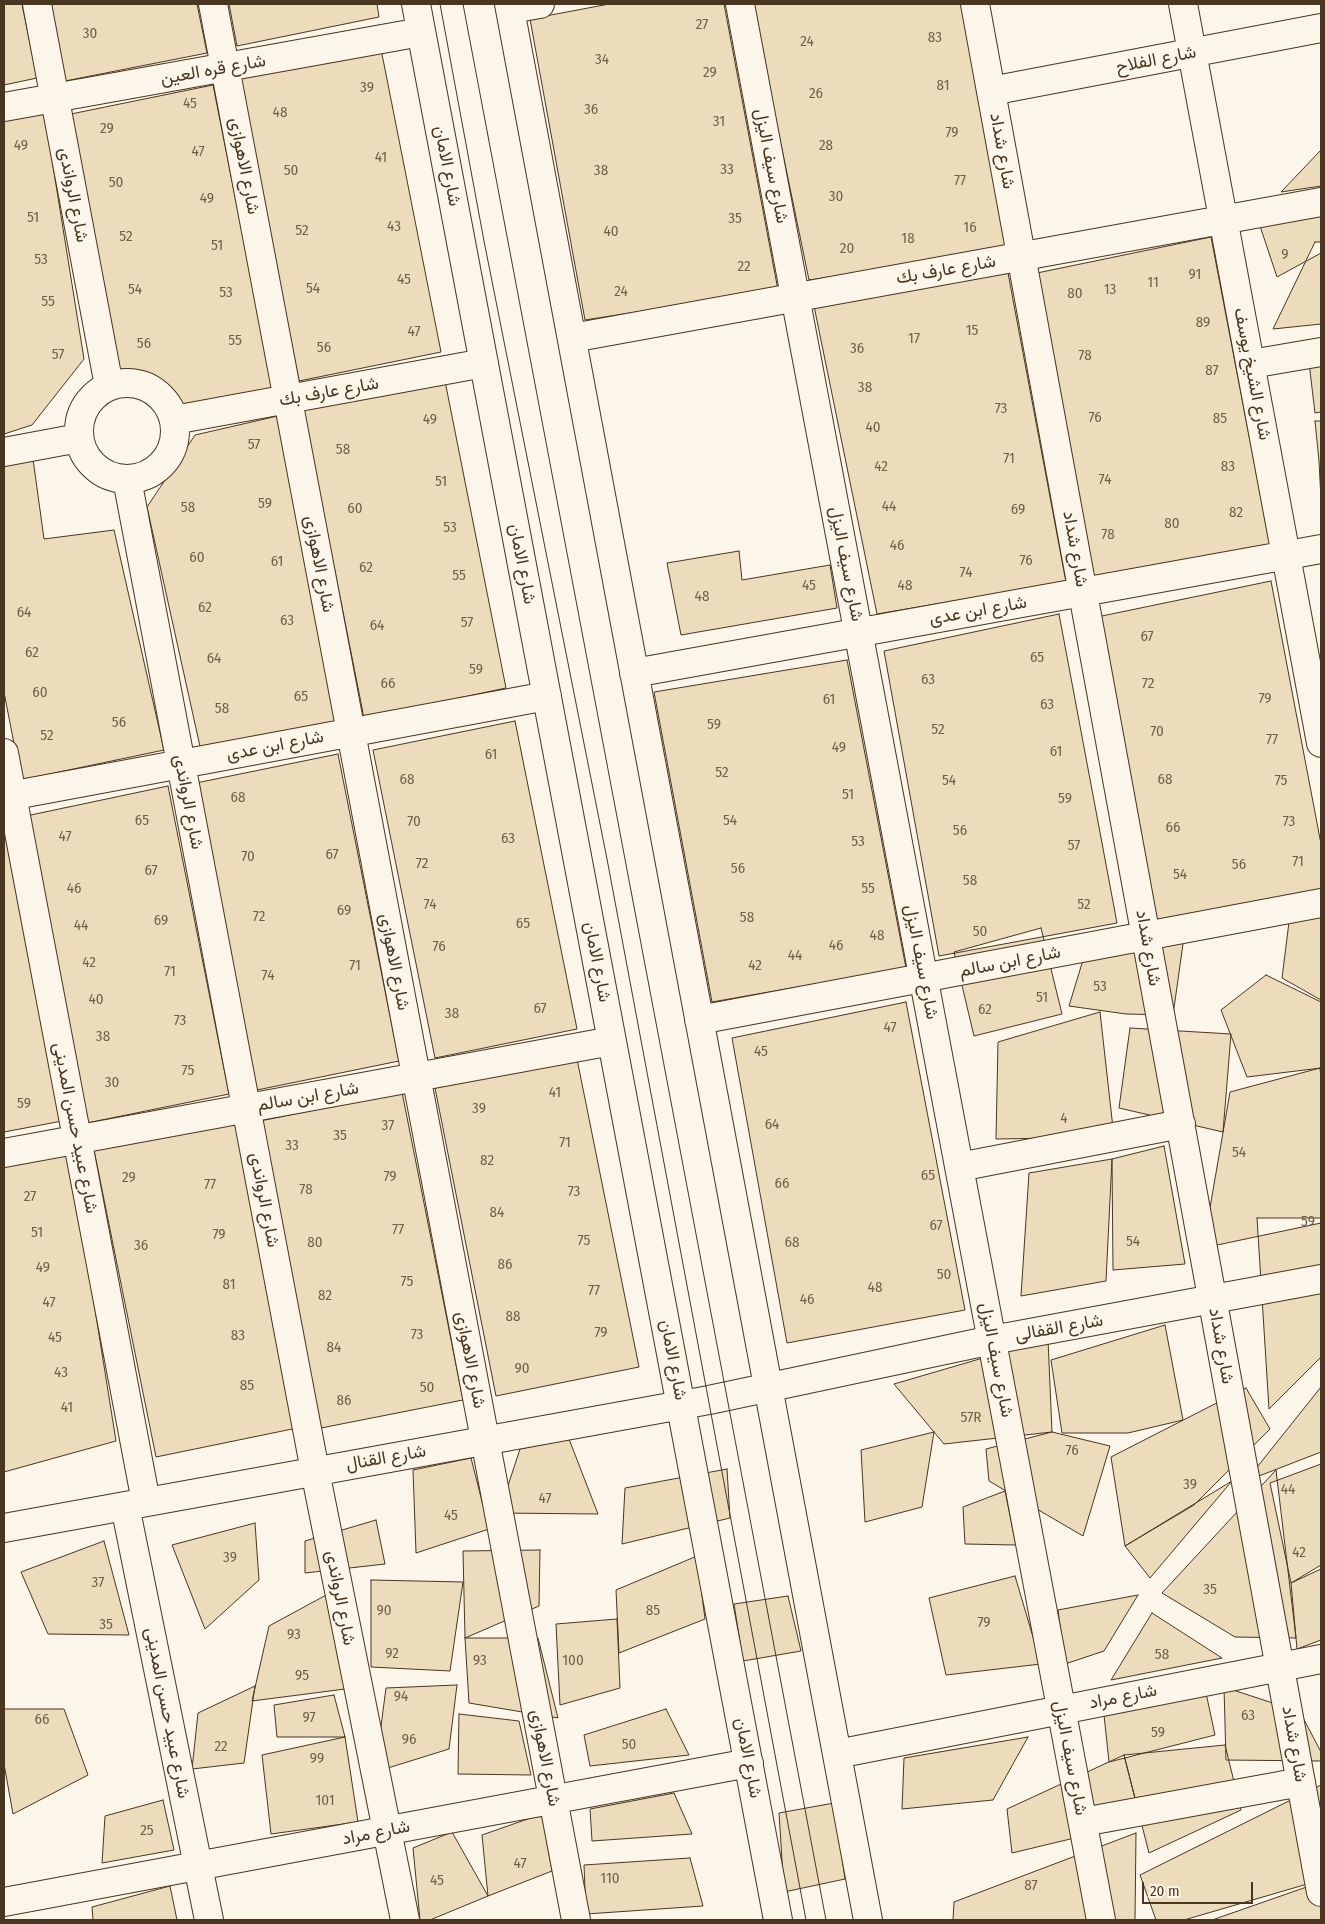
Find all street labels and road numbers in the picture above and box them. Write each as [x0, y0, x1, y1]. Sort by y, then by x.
street label: شارع الفلاح [1114, 42, 1198, 78]
street label: شارع قره العين [159, 50, 267, 90]
street label: شارع سيف اليزل [749, 107, 793, 225]
street label: شارع شداد [985, 111, 1019, 191]
street label: شارع الاهوازى [224, 116, 264, 216]
street label: شارع الامان [429, 124, 465, 208]
street label: شارع الرواندى [53, 146, 93, 244]
street label: شارع عارف بك [894, 251, 998, 289]
street label: شارع الشيخ يوسف [1229, 306, 1275, 442]
street label: شارع عارف بك [277, 373, 381, 411]
street label: شارع سيف اليزل [824, 505, 868, 623]
street label: شارع شداد [1058, 509, 1092, 589]
street label: شارع الاهوازى [299, 514, 339, 614]
street label: شارع الامان [504, 522, 540, 606]
street label: شارع ابن عدى [927, 592, 1029, 630]
street label: شارع ابن عدى [224, 726, 326, 766]
street label: شارع الرواندى [168, 753, 208, 851]
street label: شارع سيف اليزل [899, 903, 943, 1021]
street label: شارع شداد [1131, 908, 1165, 988]
street label: شارع الاهوازى [374, 912, 414, 1012]
street label: شارع الامان [579, 920, 615, 1004]
street label: شارع ابن سالم [958, 942, 1062, 982]
street label: شارع عبيد حسن المدينى [48, 1041, 102, 1215]
street label: شارع ابن سالم [256, 1077, 360, 1117]
street label: شارع الرواندى [244, 1151, 284, 1249]
street label: شارع سيف اليزل [974, 1301, 1018, 1419]
street label: شارع شداد [1204, 1306, 1238, 1386]
street label: شارع الاهوازى [450, 1310, 490, 1410]
street label: شارع القفالى [1013, 1310, 1105, 1346]
street label: شارع الامان [655, 1318, 691, 1402]
street label: شارع القنال [344, 1440, 428, 1476]
street label: شارع الرواندى [320, 1549, 360, 1647]
street label: شارع عبيد حسن المدينى [140, 1626, 194, 1800]
street label: شارع مراد [1087, 1680, 1159, 1714]
street label: شارع سيف اليزل [1048, 1699, 1092, 1817]
street label: شارع شداد [1277, 1704, 1311, 1784]
street label: شارع الاهوازى [525, 1708, 565, 1808]
street label: شارع الامان [730, 1716, 766, 1800]
street label: شارع مراد [340, 1816, 412, 1850]

